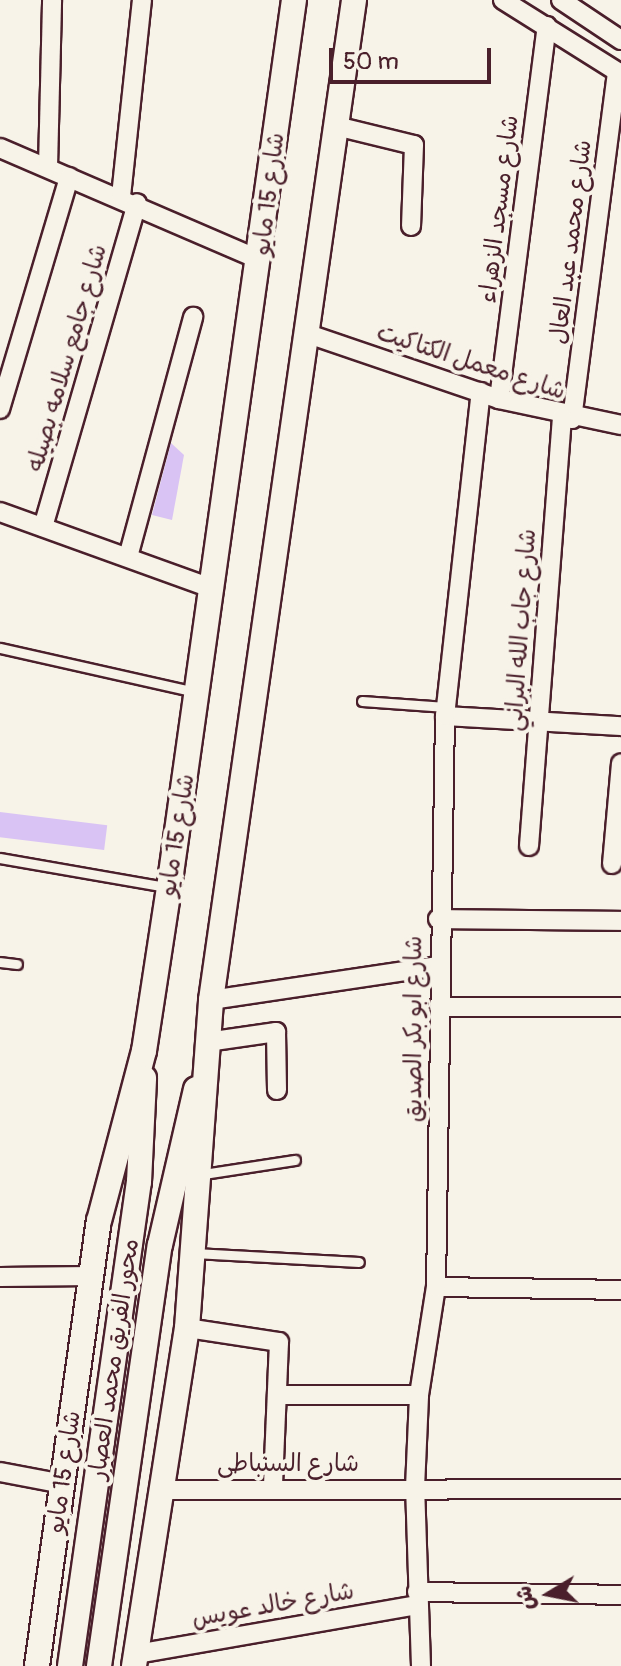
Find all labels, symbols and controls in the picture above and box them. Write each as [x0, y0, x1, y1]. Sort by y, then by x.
scale bar [333, 32, 495, 82]
text: 50 m [343, 47, 399, 76]
street label: شارع مسجد الزهراء [473, 113, 525, 305]
street label: شارع 15 مايو [247, 131, 291, 257]
street label: شارع محمد عبد العال [544, 138, 598, 346]
street label: شارع جامع سلامه بصيله [21, 241, 113, 475]
street label: شارع معمل الكتاكيت [373, 318, 569, 406]
street label: شارع جاب الله البراني [500, 528, 542, 732]
street label: شارع 15 مايو [153, 772, 201, 898]
street label: شارع ابو بكر الصديق [400, 936, 428, 1122]
street label: محور الفريق محمد العصار [83, 1237, 145, 1481]
street label: شارع 15 مايو [41, 1409, 87, 1535]
street label: شارع السنباطى [217, 1450, 359, 1478]
north arrow [509, 1554, 589, 1634]
street label: شارع خالد عويس [190, 1577, 356, 1633]
text: ش [509, 1584, 541, 1613]

